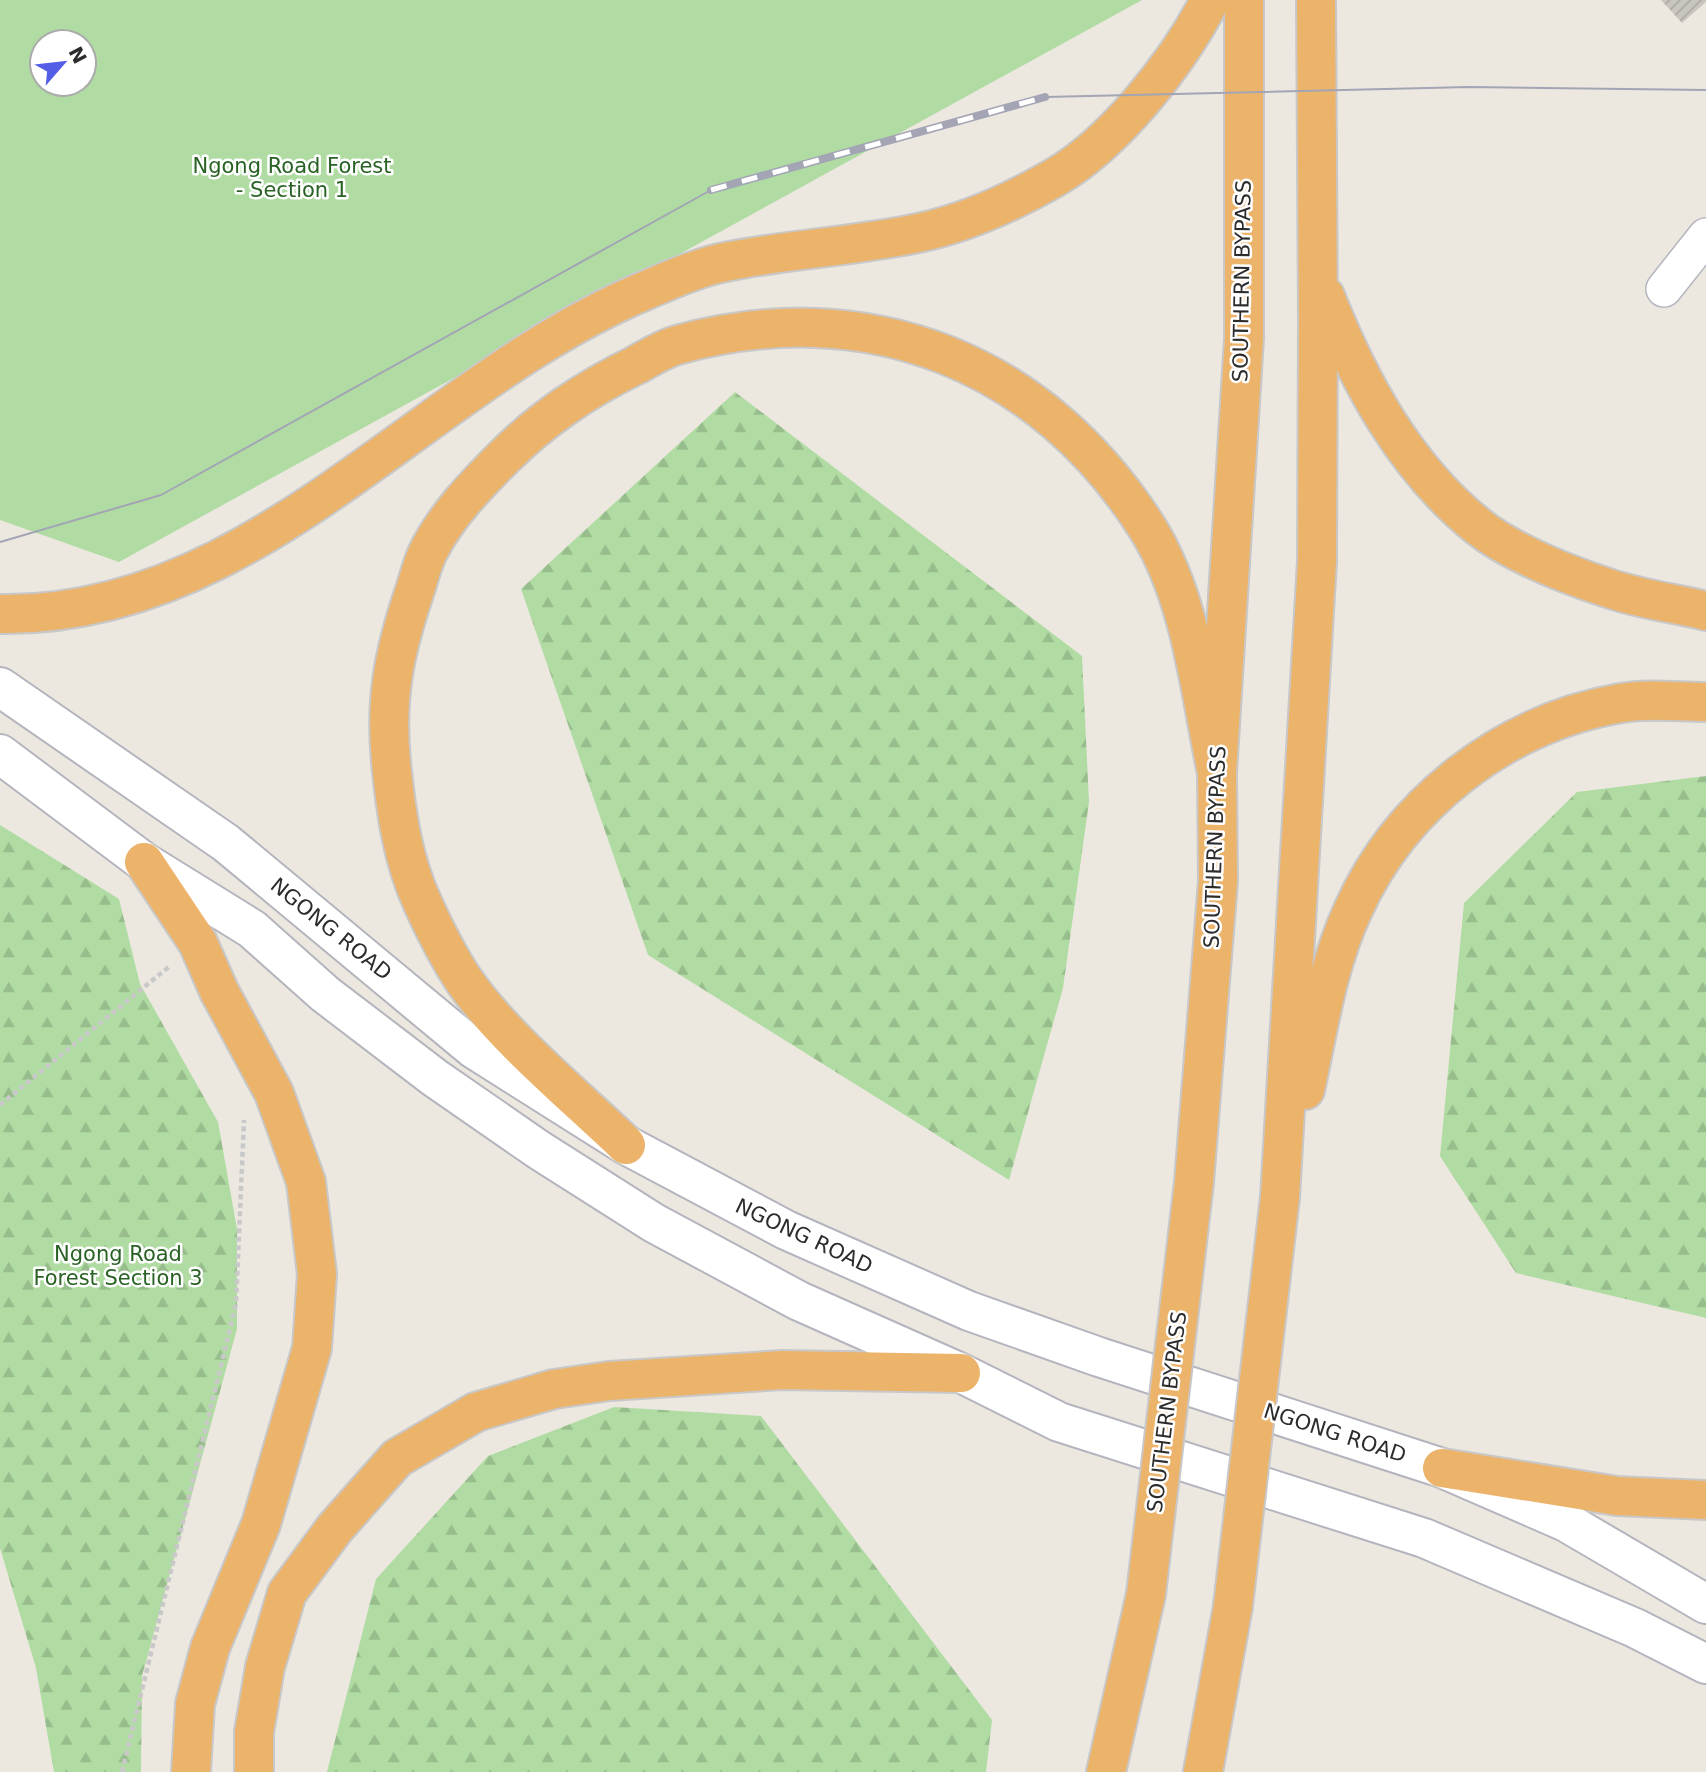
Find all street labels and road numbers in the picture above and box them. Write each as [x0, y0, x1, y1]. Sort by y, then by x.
street label: SOUTHERN BYPASS [1228, 180, 1256, 382]
street label: SOUTHERN BYPASS [1199, 745, 1231, 949]
street label: NGONG ROAD [266, 873, 396, 985]
street label: NGONG ROAD [732, 1194, 876, 1278]
street label: SOUTHERN BYPASS [1143, 1310, 1191, 1514]
street label: NGONG ROAD [1261, 1399, 1409, 1467]

